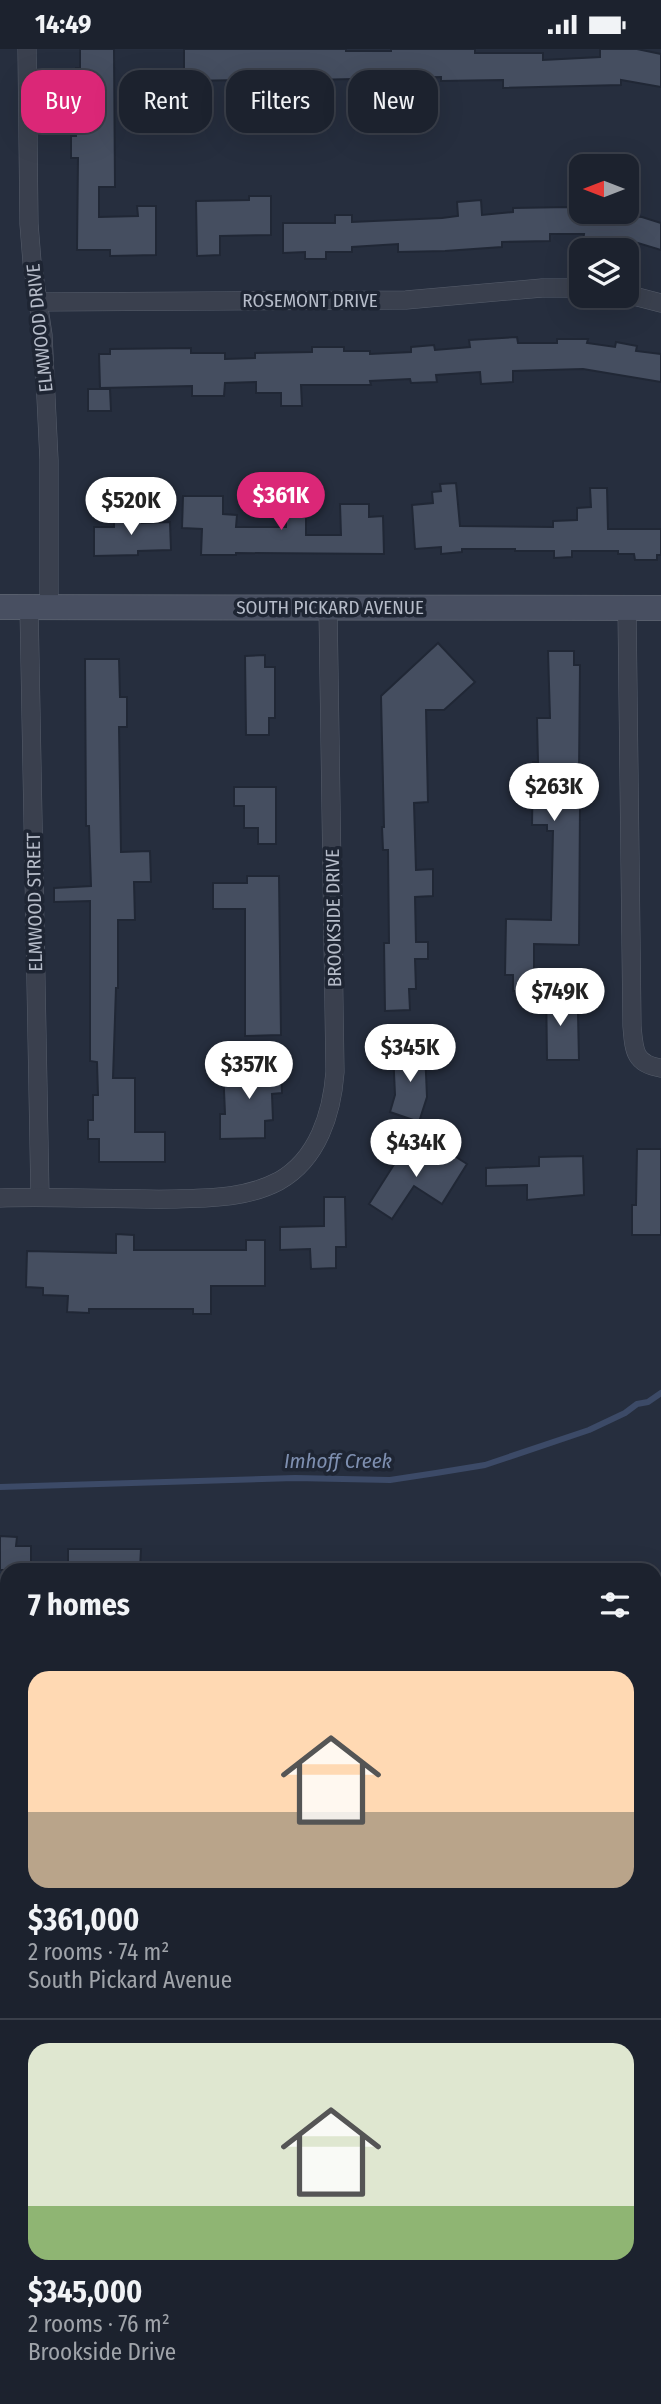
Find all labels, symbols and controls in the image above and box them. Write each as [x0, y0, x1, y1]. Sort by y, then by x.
text: 14:49 [35, 9, 92, 40]
chip: Buy [21, 70, 105, 133]
chip: Rent [119, 70, 212, 133]
chip: Filters [226, 70, 334, 133]
chip: New [348, 70, 438, 133]
north arrow [569, 154, 639, 224]
map controls [569, 154, 639, 308]
button: layers [569, 238, 639, 308]
street label: ELMWOOD DRIVE [21, 262, 58, 393]
street label: ROSEMONT DRIVE [242, 289, 378, 312]
pin: $361K [232, 473, 330, 532]
pin: $520K [82, 477, 180, 537]
text: $361K [253, 481, 309, 509]
text: $520K [101, 486, 161, 514]
street label: SOUTH PICKARD AVENUE [236, 596, 424, 619]
pin: $263K [505, 763, 603, 823]
text: $263K [525, 772, 583, 800]
street label: ELMWOOD STREET [22, 832, 47, 972]
street label: BROOKSIDE DRIVE [321, 849, 346, 987]
pin: $749K [511, 969, 609, 1028]
text: $749K [532, 977, 588, 1005]
pin: $345K [361, 1025, 459, 1084]
text: $345K [381, 1033, 439, 1061]
pin: $357K [200, 1041, 298, 1101]
text: $357K [221, 1050, 277, 1078]
pin: $434K [367, 1119, 465, 1179]
text: $434K [386, 1128, 446, 1156]
water label: Imhoff Creek [284, 1448, 392, 1474]
icon: filters [596, 1586, 634, 1624]
text: 7 homes [28, 1587, 130, 1623]
icon: home [268, 1717, 394, 1843]
text: $361,000 [28, 1902, 139, 1938]
text: 2 rooms · 74 m² [28, 1938, 169, 1966]
text: South Pickard Avenue [28, 1966, 232, 1994]
icon: home [268, 2089, 394, 2215]
text: $345,000 [28, 2274, 142, 2310]
text: 2 rooms · 76 m² [28, 2310, 170, 2338]
text: Brookside Drive [28, 2338, 176, 2366]

